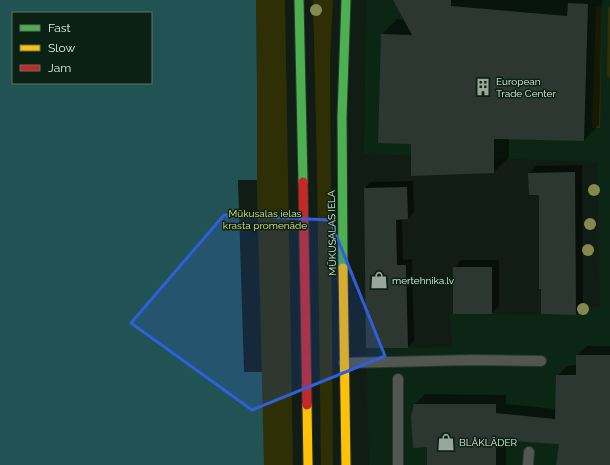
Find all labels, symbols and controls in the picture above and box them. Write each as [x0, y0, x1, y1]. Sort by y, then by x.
legend [12, 12, 152, 84]
text: Fast [48, 21, 71, 35]
text: Slow [48, 41, 75, 55]
text: Jam [48, 61, 71, 75]
place label: European Trade Center [496, 76, 556, 99]
building icon: European Trade Center [473, 77, 493, 97]
street label: MŪKUSALAS IELA [326, 190, 338, 276]
park label: Mūkusalas ielas krasta promenāde [223, 208, 307, 231]
shop icon: mertehnika.lv [369, 270, 389, 290]
place label: mertehnika.lv [392, 275, 455, 286]
shop icon: BLÅKLÄDER [436, 432, 456, 452]
place label: BLÅKLÄDER [459, 437, 518, 448]

